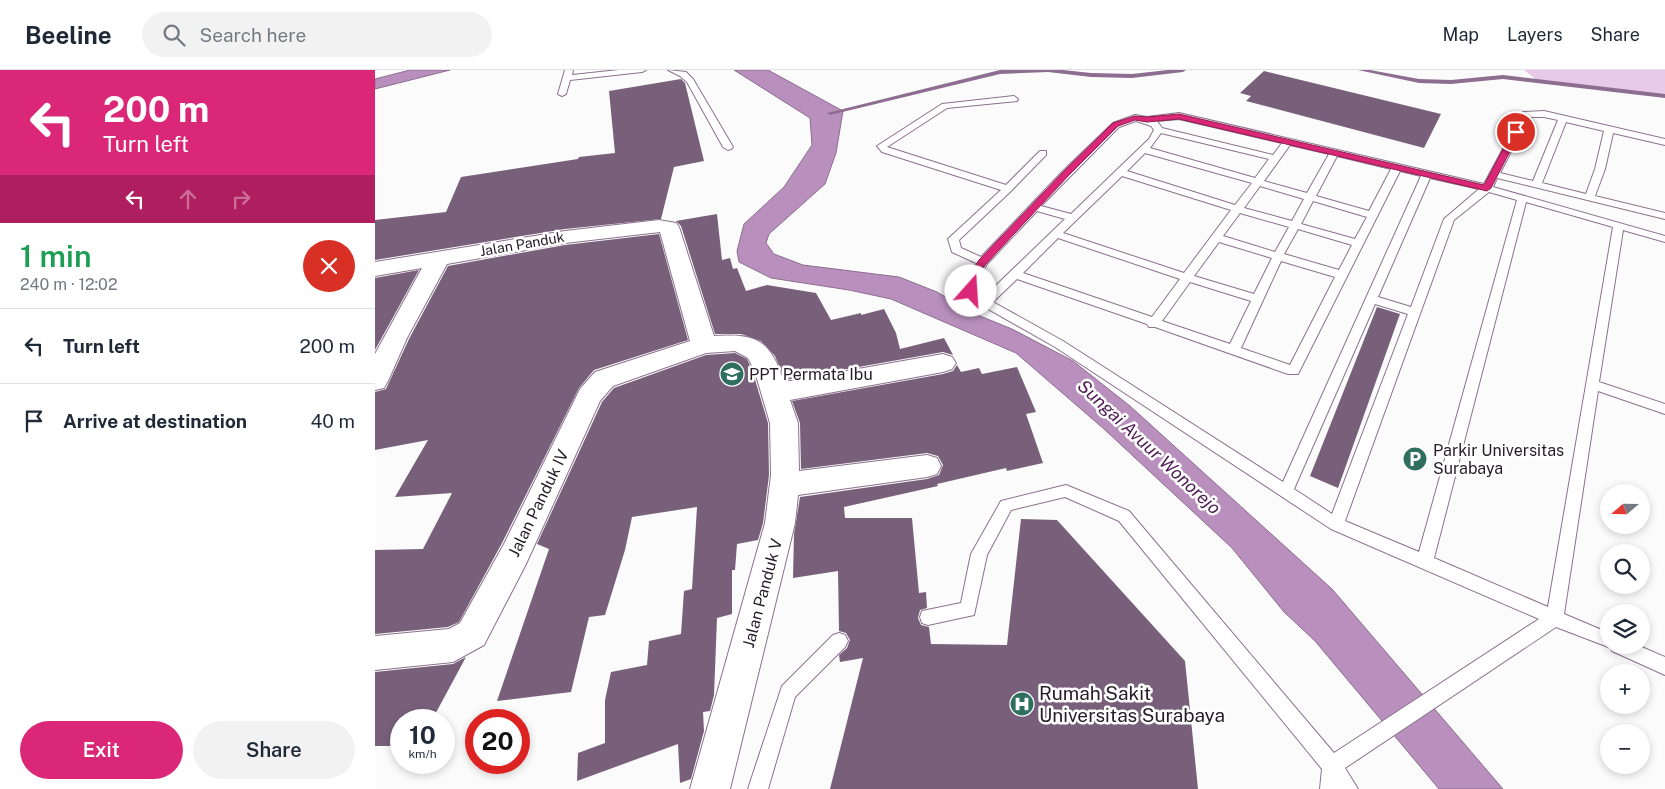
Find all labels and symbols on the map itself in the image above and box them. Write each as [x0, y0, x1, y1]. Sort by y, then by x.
pin [1495, 111, 1537, 153]
street label: Jalan Panduk [478, 229, 566, 259]
position arrow [944, 264, 996, 316]
school or university icon: PPT Permata Ibu [719, 361, 745, 387]
place label: PPT Permata Ibu [749, 365, 873, 384]
water label: Sungai Avuur Wonorejo [1074, 375, 1225, 518]
place label: Parkir Universitas Surabaya [1433, 441, 1564, 478]
street label: Jalan Panduk IV [504, 446, 573, 560]
parking icon: Parkir Universitas Surabaya [1402, 446, 1428, 472]
north arrow [1600, 484, 1650, 534]
street label: Jalan Panduk V [739, 536, 786, 650]
place label: Rumah Sakit Universitas Surabaya [1039, 682, 1225, 726]
hospital icon: Rumah Sakit Universitas Surabaya [1009, 691, 1035, 717]
speed limit sign: 20 [465, 709, 530, 774]

